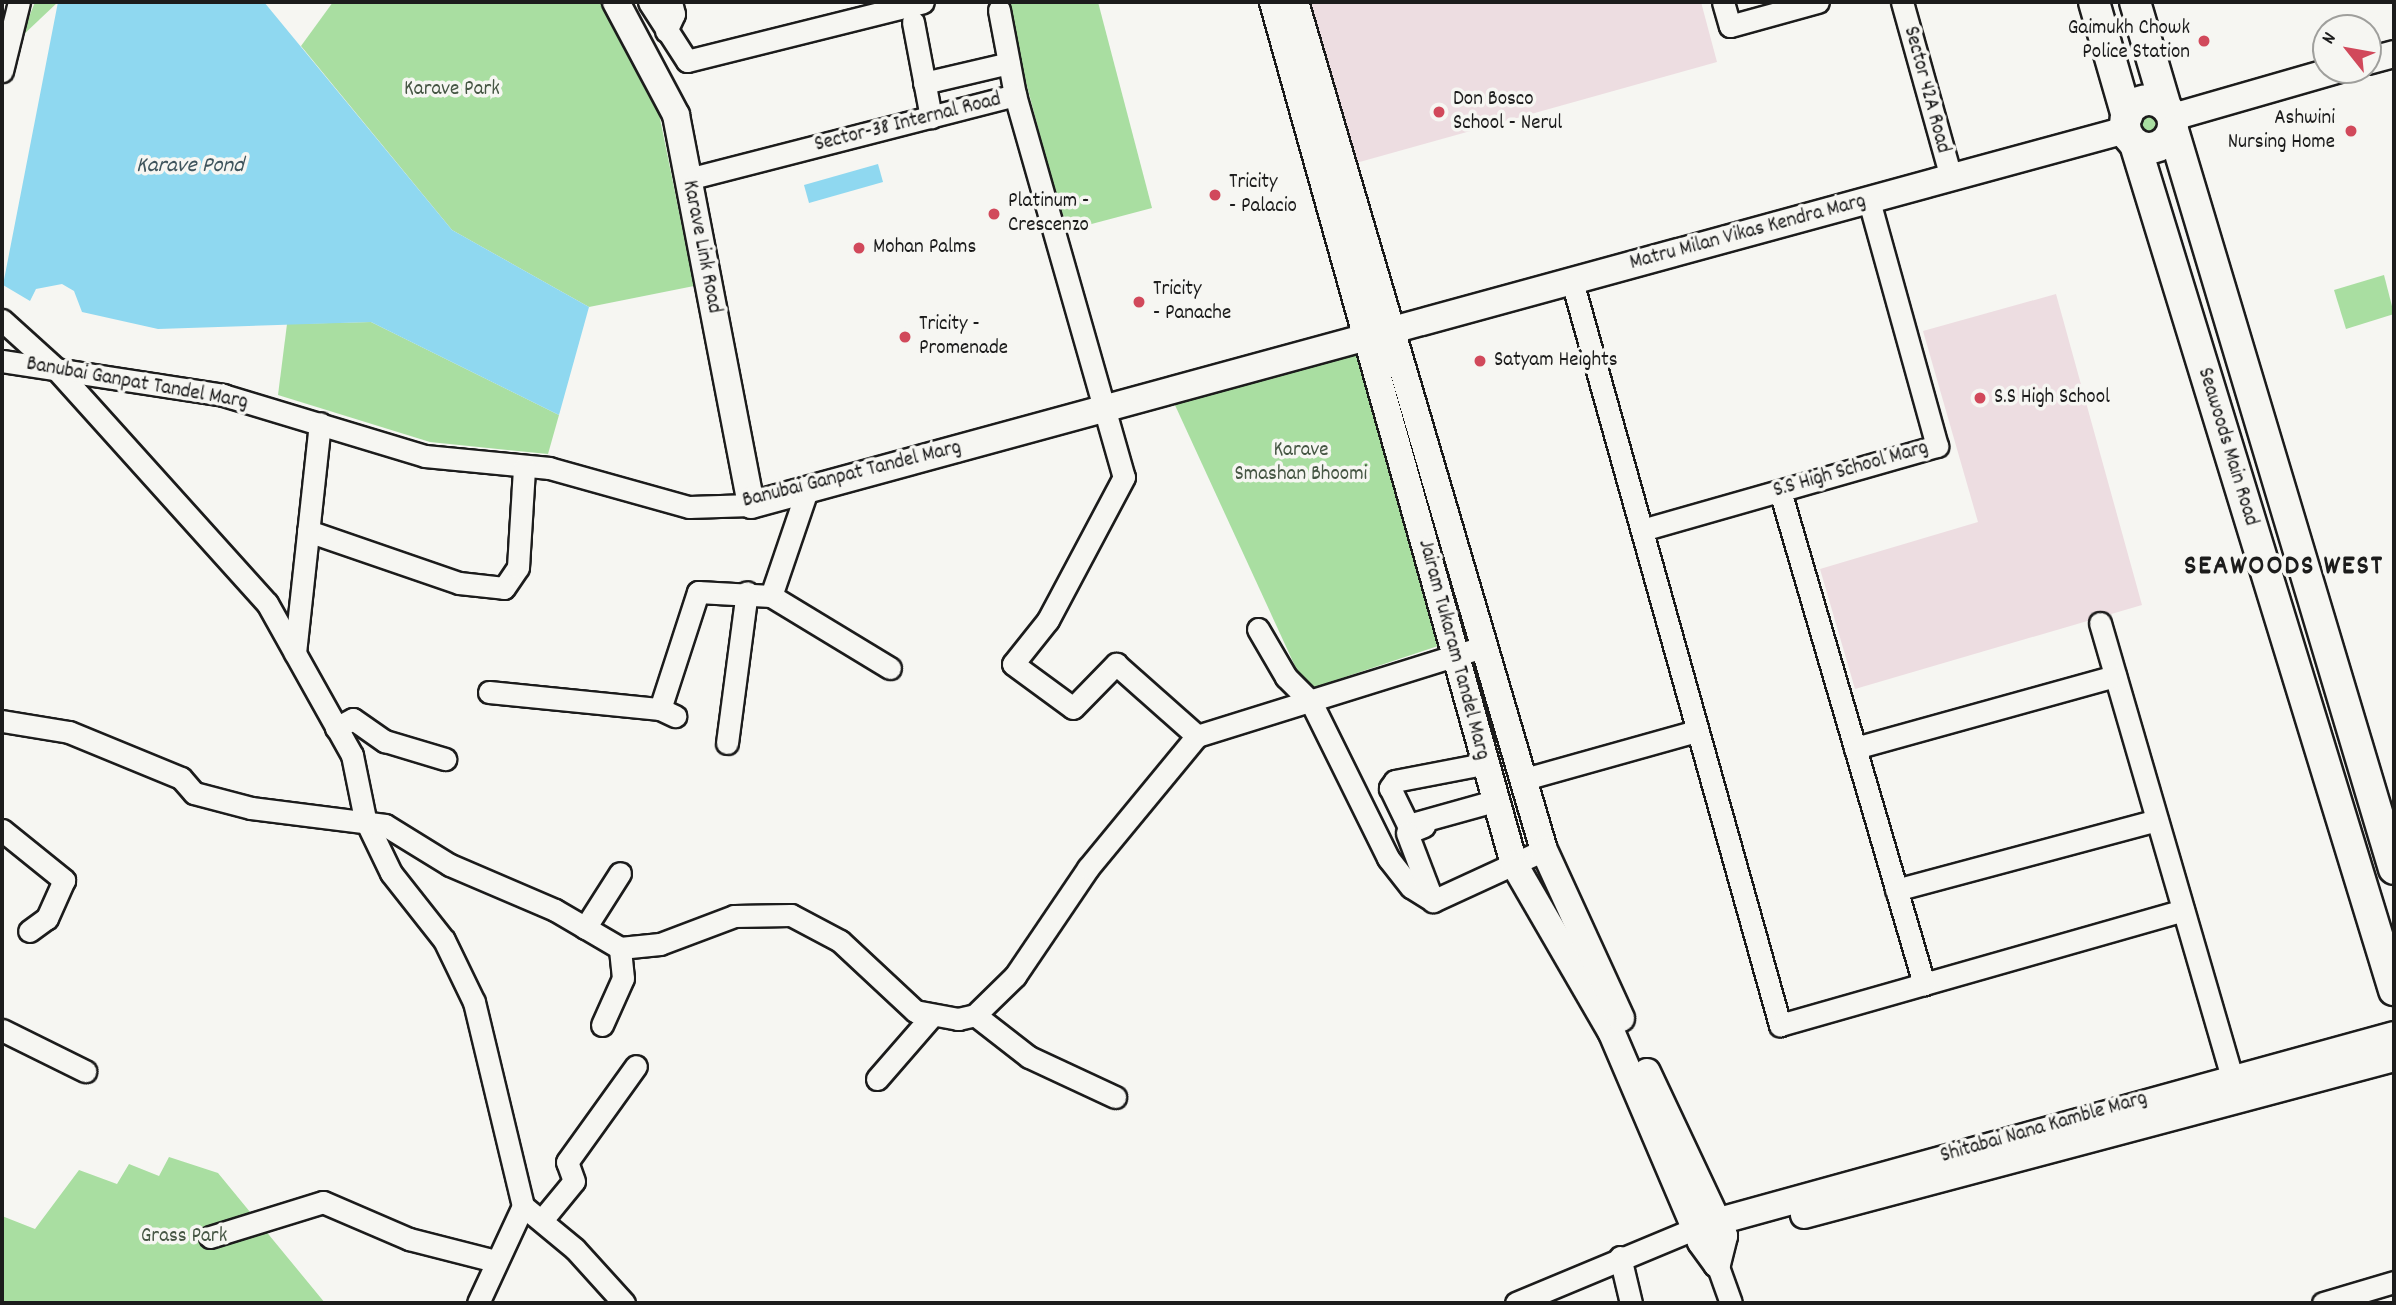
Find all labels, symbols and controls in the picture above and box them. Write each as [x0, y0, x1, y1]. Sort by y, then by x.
north arrow [2312, 14, 2382, 84]
place label: Gaimukh Chowk Police Station [2068, 16, 2190, 66]
street label: Sector 42A Road [1897, 24, 1955, 156]
text: N [2316, 28, 2344, 50]
marker: Gaimukh Chowk Police Station [2196, 33, 2212, 49]
park label: Karave Park [404, 77, 500, 103]
place label: Don Bosco School - Nerul [1453, 87, 1562, 137]
street label: Sector-38 Internal Road [812, 88, 1004, 158]
marker: Don Bosco School - Nerul [1431, 104, 1447, 120]
place label: Ashwini Nursing Home [2228, 106, 2335, 156]
marker: Ashwini Nursing Home [2341, 121, 2361, 141]
water label: Karave Pond [136, 153, 244, 181]
place label: Tricity - Palacio [1229, 170, 1297, 220]
street label: Karave Link Road [676, 178, 726, 316]
marker: Tricity - Palacio [1207, 187, 1223, 203]
place label: Platinum - Crescenzo [1008, 189, 1089, 239]
street label: Matru Milan Vikas Kendra Marg [1627, 189, 1869, 277]
marker: Platinum - Crescenzo [986, 206, 1002, 222]
place label: Mohan Palms [873, 235, 976, 261]
marker: Mohan Palms [851, 240, 867, 256]
place label: Tricity - Panache [1153, 277, 1231, 327]
marker: Tricity - Panache [1131, 294, 1147, 310]
place label: Tricity - Promenade [919, 312, 1008, 362]
marker: Tricity - Promenade [897, 329, 913, 345]
place label: Satyam Heights [1494, 348, 1618, 374]
street label: Banubai Ganpat Tandel Marg [24, 352, 250, 416]
marker: Satyam Heights [1472, 353, 1488, 369]
street label: Seawoods Main Road [2191, 365, 2263, 529]
place label: S.S High School [1994, 385, 2110, 411]
marker: S.S High School [1972, 390, 1988, 406]
street label: Banubai Ganpat Tandel Marg [740, 436, 964, 514]
street label: S.S High School Marg [1771, 436, 1931, 504]
park label: Karave Smashan Bhoomi [1235, 438, 1367, 488]
street label: Jairam Tukaram Tandel Marg [1411, 537, 1495, 763]
district label: SEAWOODS WEST [2186, 551, 2382, 585]
street label: Shitabai Nana Kamble Marg [1938, 1086, 2150, 1170]
park label: Grass Park [141, 1224, 227, 1250]

